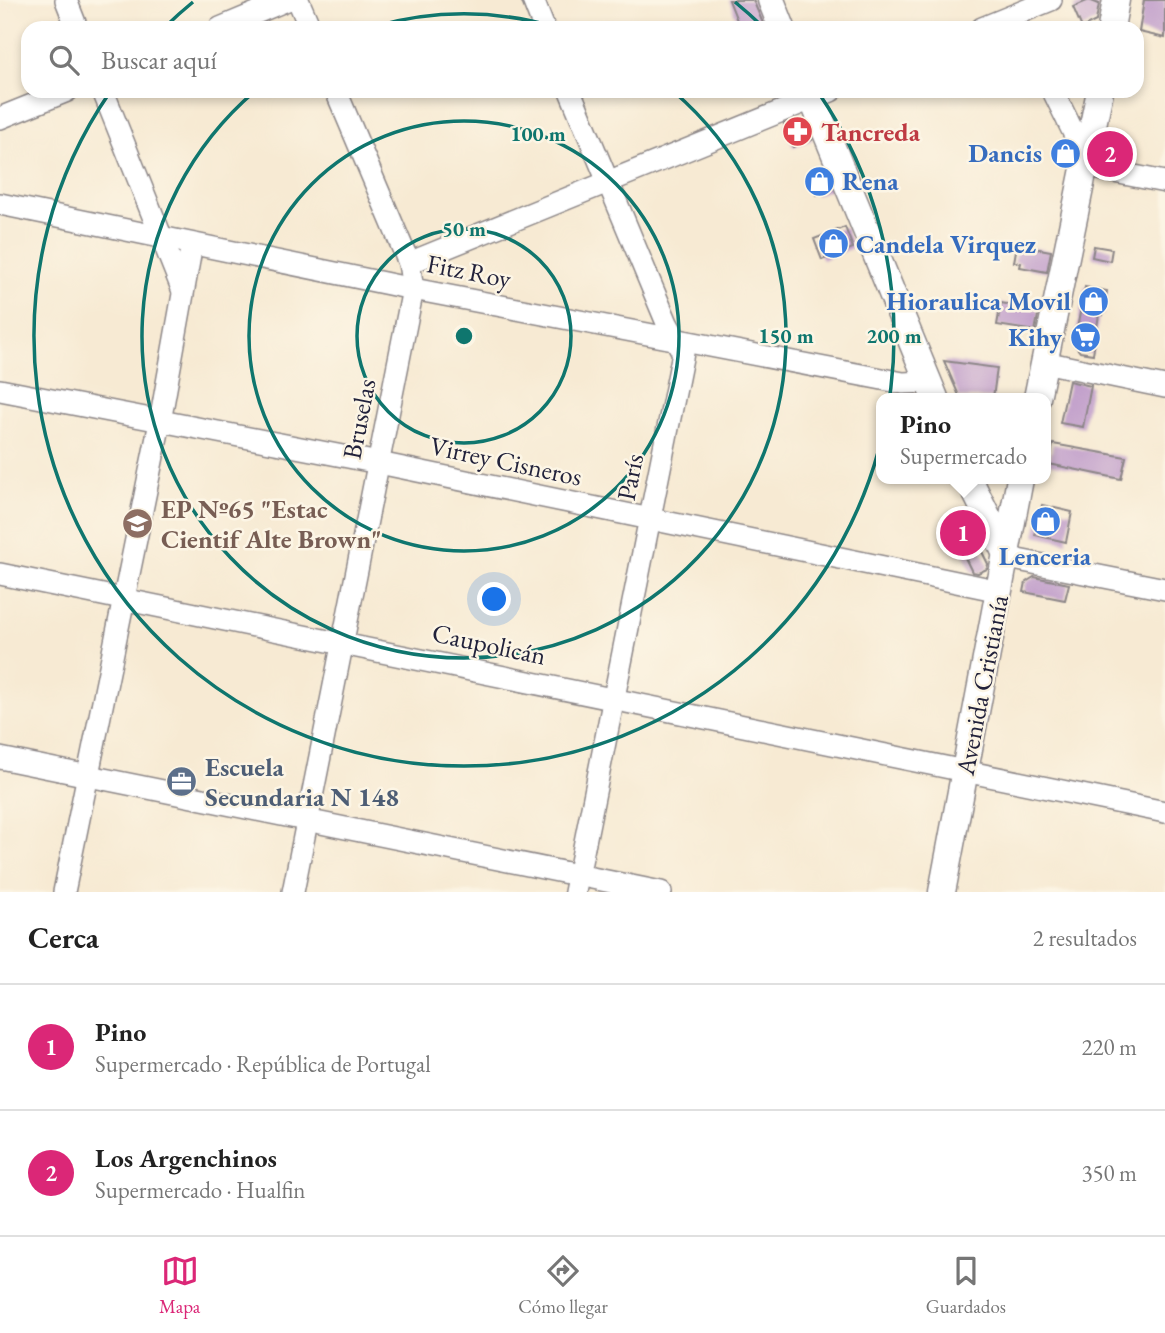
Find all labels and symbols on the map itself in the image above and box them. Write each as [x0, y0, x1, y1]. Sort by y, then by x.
pharmacy icon: Tancreda [781, 115, 815, 149]
place label: Tancreda [821, 115, 921, 149]
text: 100 m [510, 120, 566, 147]
pin: 2 [1087, 128, 1133, 180]
place label: Dancis [968, 136, 1042, 170]
shop icon: Dancis [1048, 136, 1082, 170]
shop icon: Rena [802, 164, 836, 198]
place label: Rena [842, 164, 899, 198]
text: 50 m [442, 215, 486, 242]
shop icon: Candela Virquez [816, 227, 850, 261]
place label: Candela Virquez [856, 227, 1036, 261]
street label: Fitz Roy [424, 246, 515, 296]
place label: Hioraulica Movil [886, 284, 1071, 318]
shop icon: Hioraulica Movil [1077, 284, 1111, 318]
place label: Kihy [1008, 320, 1062, 354]
supermarket icon: Kihy [1068, 320, 1102, 354]
text: 150 m [758, 322, 814, 349]
text: 200 m [866, 322, 922, 349]
centre of rings [452, 324, 476, 348]
street label: Bruselas [335, 376, 383, 462]
street label: Virrey Cisneros [427, 428, 585, 494]
street label: París [609, 451, 651, 503]
place label: EP Nº65 "Estac Cientif Alte Brown" [161, 492, 382, 556]
shop icon: Lenceria [1028, 504, 1062, 538]
school or university icon: EP Nº65 "Estac Cientif Alte Brown" [121, 507, 155, 541]
pin: 1 [940, 507, 986, 559]
place label: Lenceria [999, 539, 1092, 573]
your location [477, 582, 511, 616]
street label: Avenida Cristianía [948, 591, 1016, 779]
street label: Caupolicán [429, 615, 549, 673]
place label: Escuela Secundaria N 148 [205, 750, 399, 814]
office icon: Escuela Secundaria N 148 [165, 765, 199, 799]

